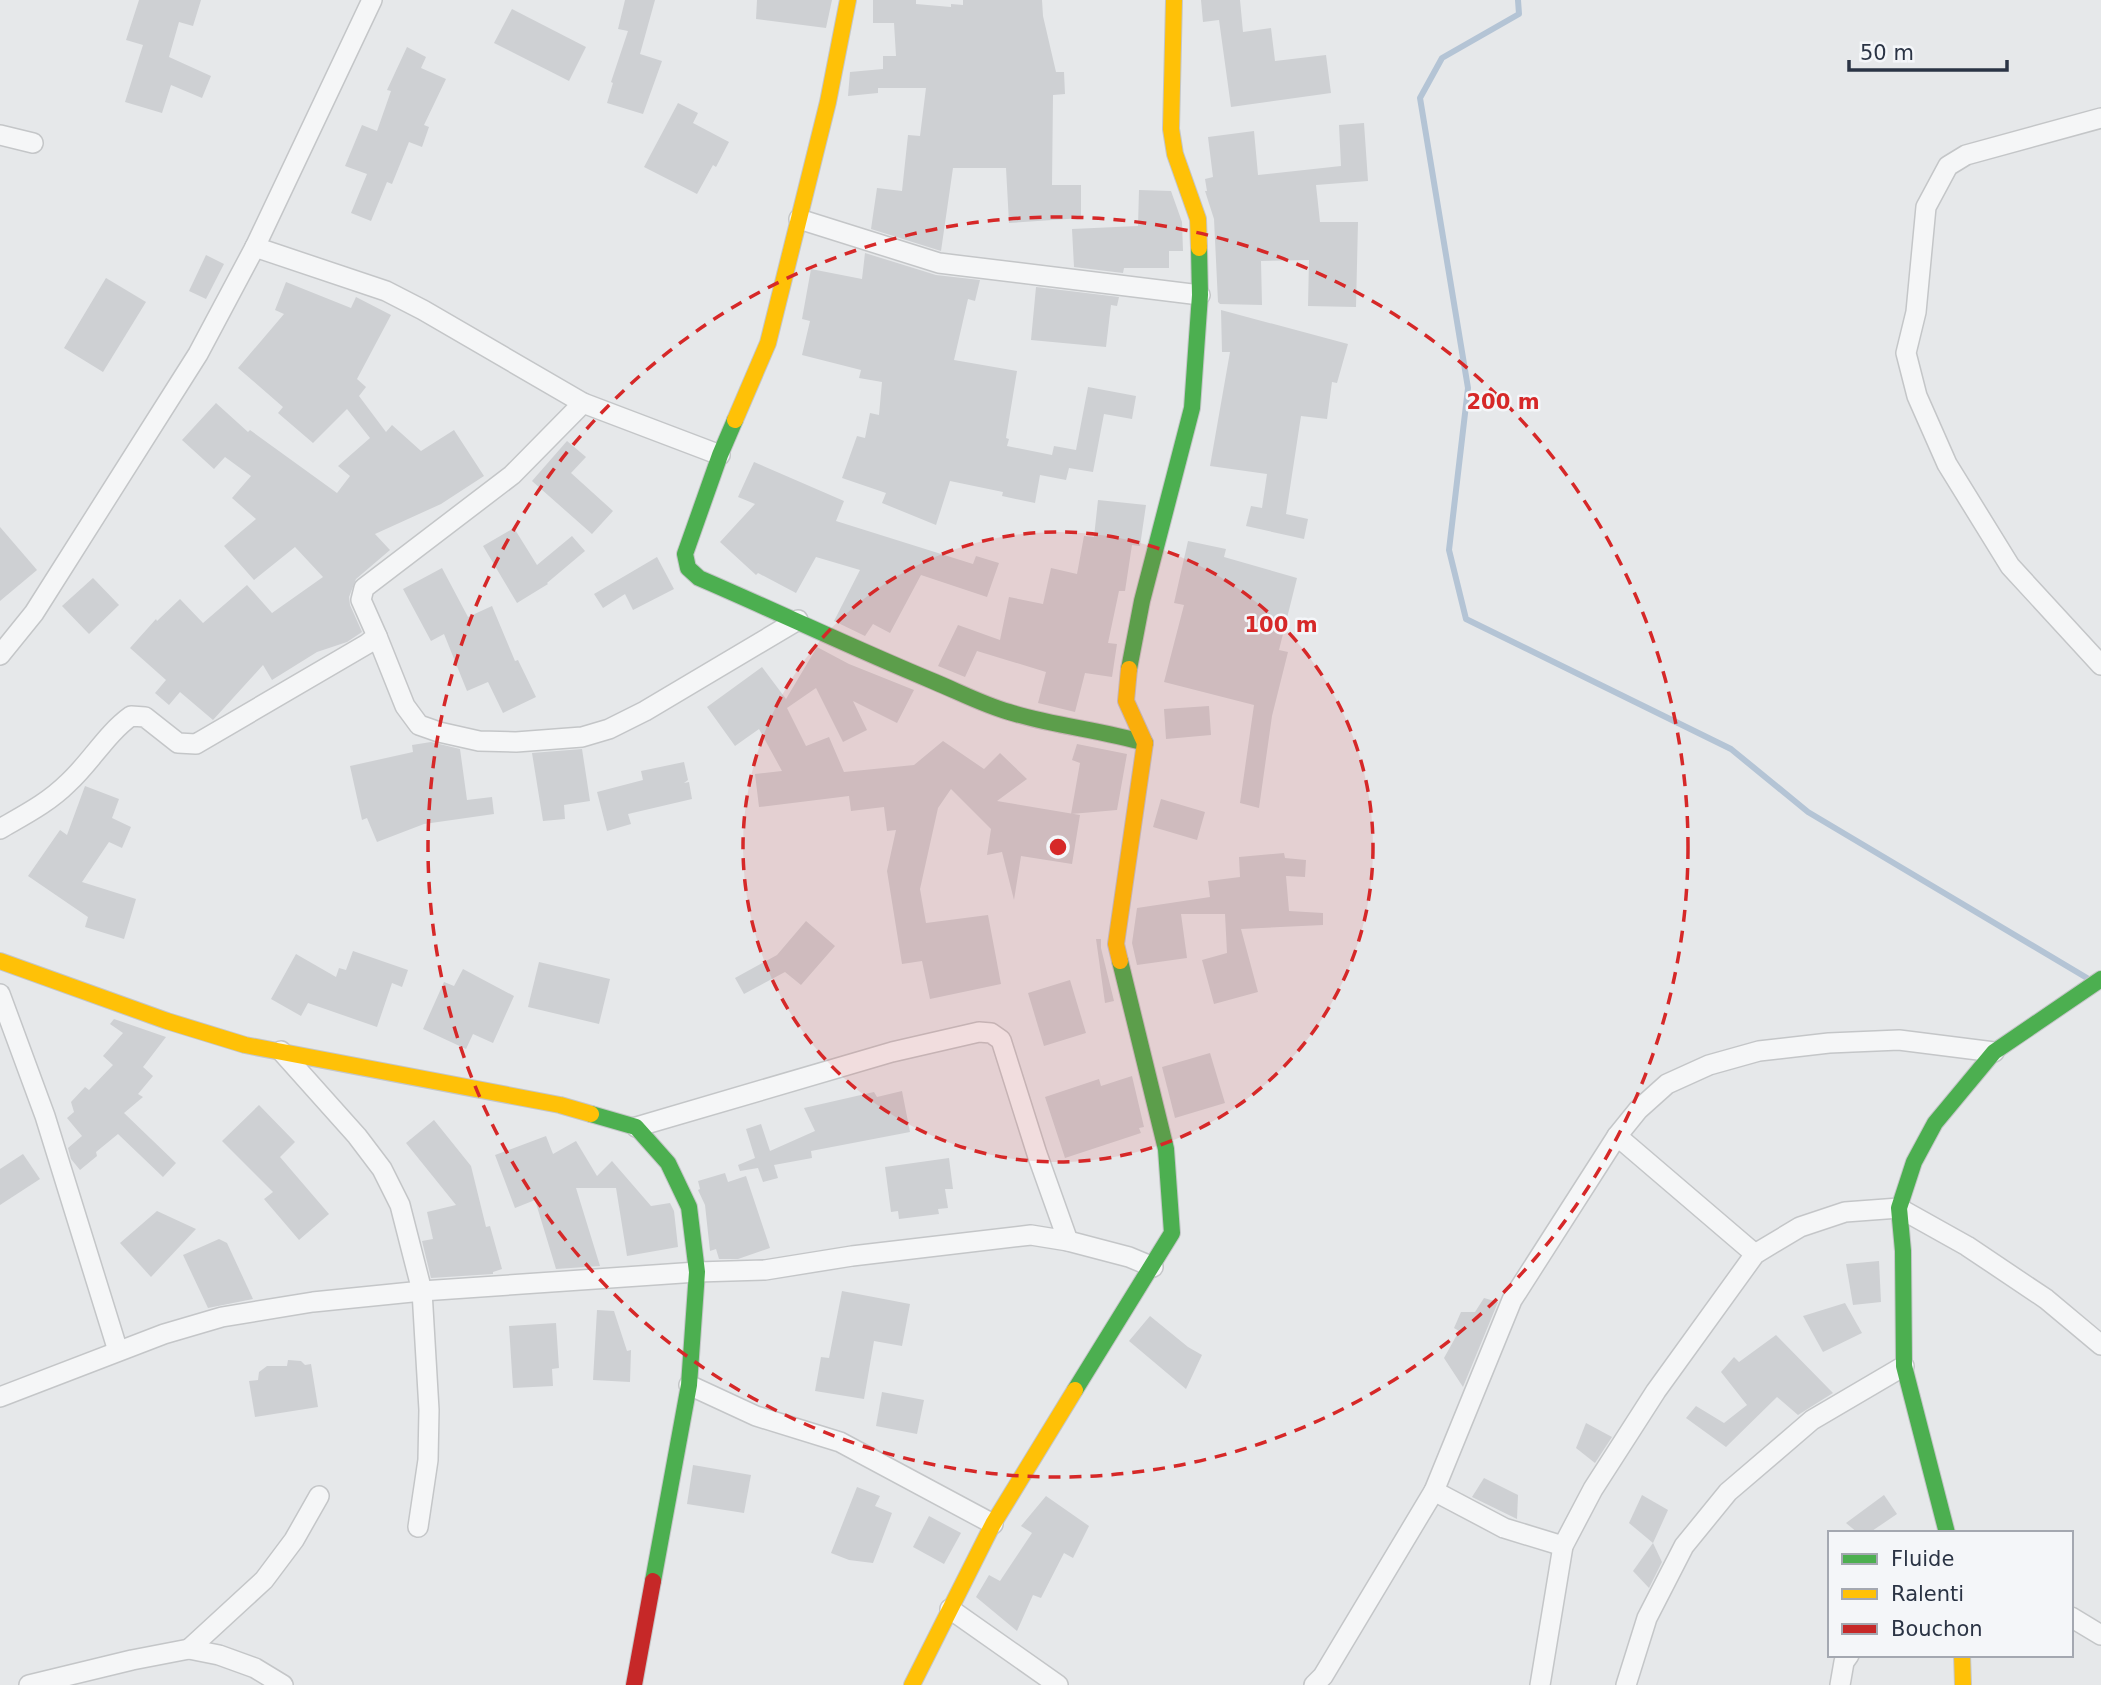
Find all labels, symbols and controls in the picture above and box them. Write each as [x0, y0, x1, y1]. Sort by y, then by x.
scale bar [1849, 28, 2007, 72]
text: 50 m [1860, 41, 1914, 65]
text: 200 m [1466, 390, 1540, 414]
text: 100 m [1244, 613, 1318, 637]
centre of rings [1046, 835, 1070, 859]
legend [1828, 1531, 2073, 1657]
text: Fluide [1891, 1547, 1954, 1571]
text: Ralenti [1891, 1582, 1964, 1606]
text: Bouchon [1891, 1617, 1983, 1641]

